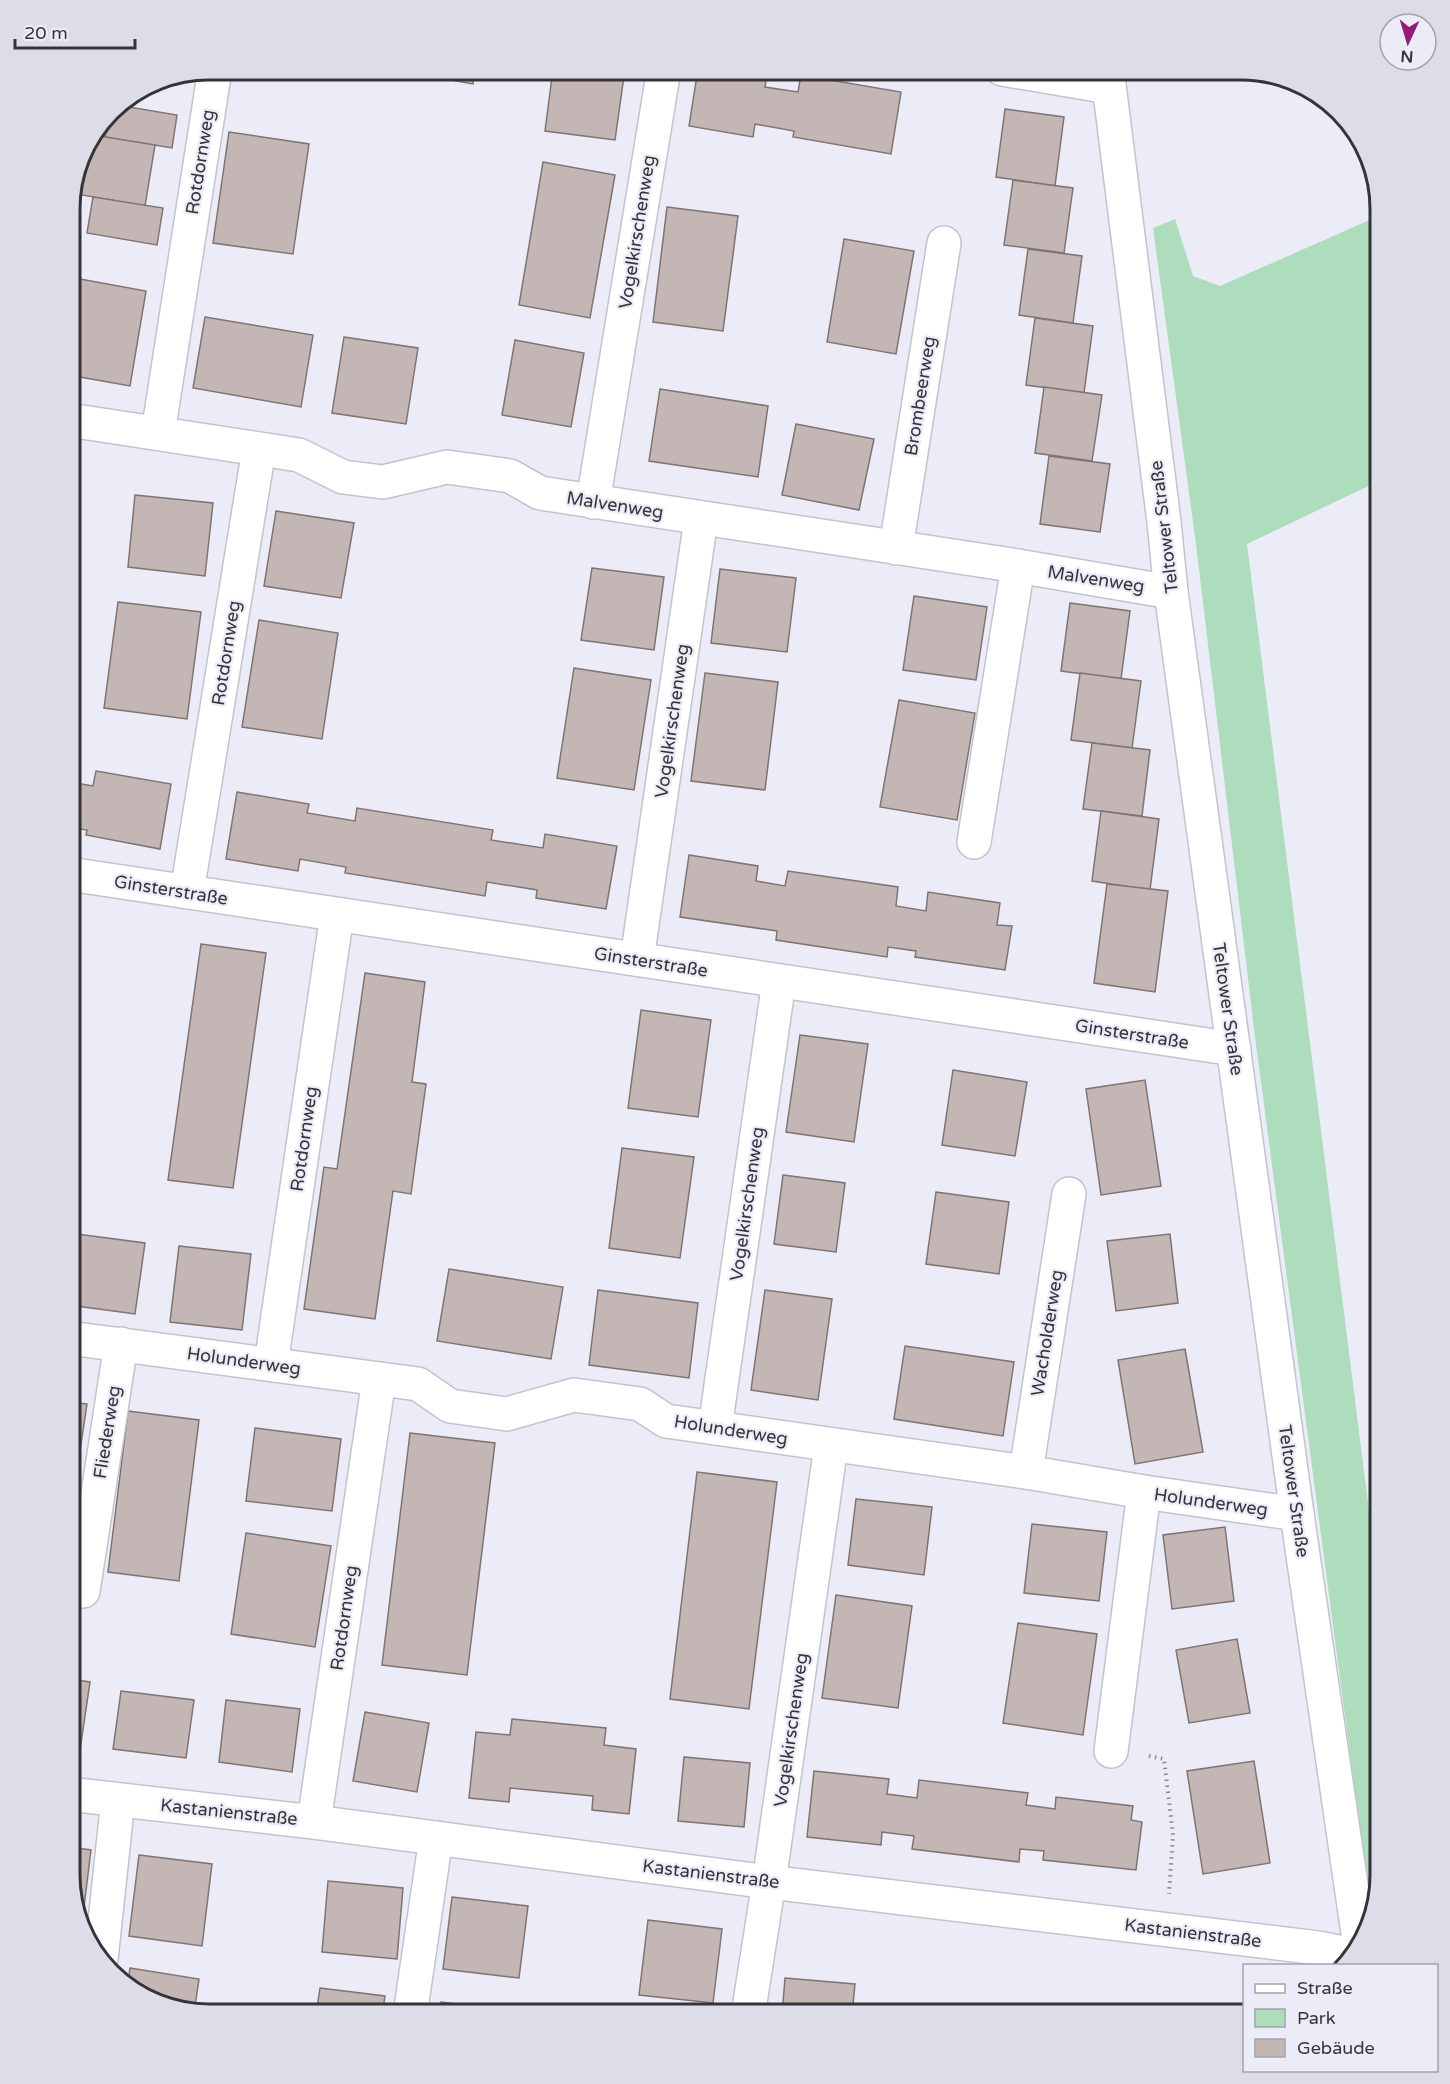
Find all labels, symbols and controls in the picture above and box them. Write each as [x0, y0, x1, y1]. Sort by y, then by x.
scale bar [15, 12, 135, 50]
north arrow [1378, 12, 1438, 72]
text: 20 m [24, 22, 68, 44]
text: N [1400, 46, 1414, 66]
street label: Rotdornweg [181, 108, 219, 216]
street label: Vogelkirschenweg [614, 153, 660, 311]
street label: Brombeerweg [900, 335, 940, 457]
street label: Teltower Straße [1145, 459, 1183, 595]
street label: Malvenweg [565, 486, 665, 524]
street label: Malvenweg [1046, 560, 1146, 598]
street label: Rotdornweg [207, 599, 245, 707]
street label: Vogelkirschenweg [650, 642, 694, 800]
street label: Ginsterstraße [112, 870, 230, 910]
street label: Teltower Straße [1208, 941, 1248, 1077]
street label: Ginsterstraße [592, 942, 710, 982]
street label: Ginsterstraße [1073, 1014, 1191, 1054]
street label: Rotdornweg [286, 1085, 322, 1193]
street label: Vogelkirschenweg [725, 1125, 769, 1283]
street label: Wacholderweg [1026, 1268, 1068, 1398]
street label: Holunderweg [186, 1342, 302, 1380]
street label: Fliederweg [89, 1384, 125, 1480]
street label: Holunderweg [673, 1410, 789, 1450]
street label: Teltower Straße [1274, 1423, 1314, 1559]
street label: Holunderweg [1153, 1483, 1269, 1521]
street label: Rotdornweg [326, 1564, 362, 1672]
street label: Vogelkirschenweg [769, 1651, 813, 1809]
street label: Kastanienstraße [159, 1794, 299, 1830]
street label: Kastanienstraße [641, 1855, 781, 1893]
street label: Kastanienstraße [1123, 1914, 1263, 1952]
legend [1243, 1964, 1438, 2072]
text: Straße [1297, 1977, 1353, 1999]
text: Park [1297, 2007, 1336, 2029]
text: Gebäude [1297, 2037, 1375, 2059]

